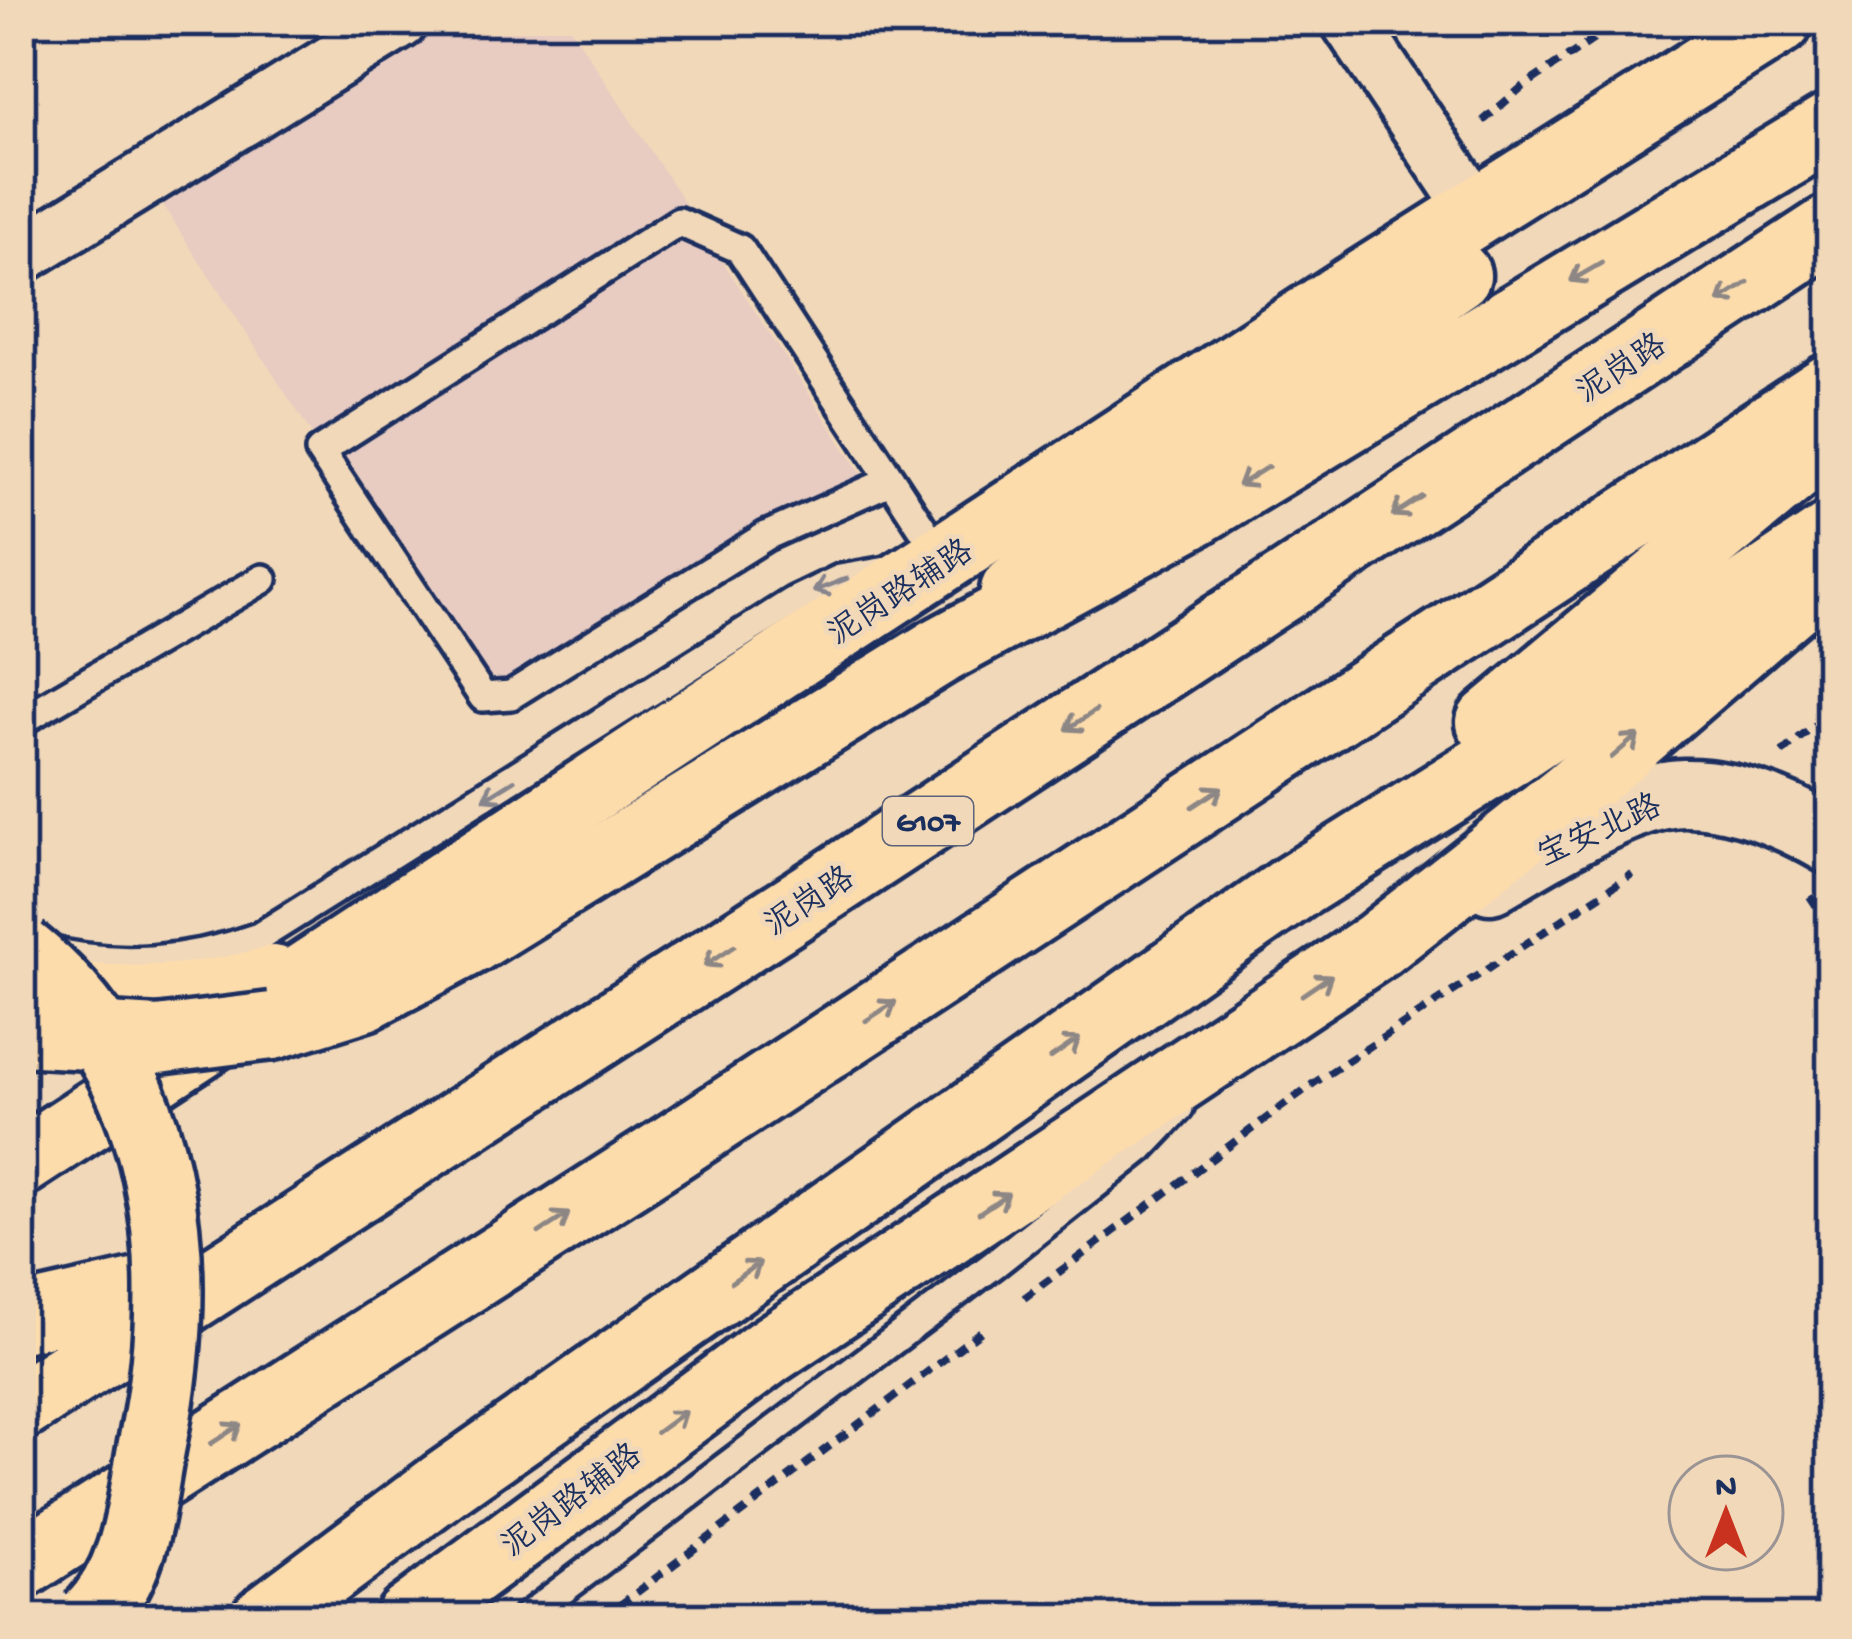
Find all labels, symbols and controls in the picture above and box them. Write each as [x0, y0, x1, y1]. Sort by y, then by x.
one-way arrow [1569, 260, 1604, 284]
one-way arrow [1717, 280, 1751, 305]
street label: 泥岗路 [1570, 326, 1675, 414]
one-way arrow [1237, 464, 1271, 488]
one-way arrow [1391, 494, 1425, 519]
street label: 泥岗路辅路 [821, 532, 982, 656]
one-way arrow [812, 575, 849, 597]
one-way arrow [1065, 708, 1099, 733]
one-way arrow [1609, 733, 1640, 761]
one-way arrow [483, 778, 517, 802]
one-way arrow [1189, 784, 1223, 809]
street label: 宝安北路 [1531, 787, 1668, 878]
road number: G107 [883, 797, 973, 845]
street label: 泥岗路 [758, 859, 863, 947]
one-way arrow [703, 944, 737, 969]
one-way arrow [1300, 973, 1334, 998]
one-way arrow [863, 998, 897, 1023]
one-way arrow [1048, 1036, 1081, 1061]
one-way arrow [976, 1191, 1010, 1216]
one-way arrow [536, 1211, 570, 1236]
one-way arrow [729, 1260, 762, 1286]
one-way arrow [655, 1410, 687, 1436]
one-way arrow [208, 1422, 242, 1446]
street label: 泥岗路辅路 [494, 1436, 651, 1568]
north arrow [1666, 1453, 1786, 1573]
text: N [1715, 1470, 1737, 1508]

